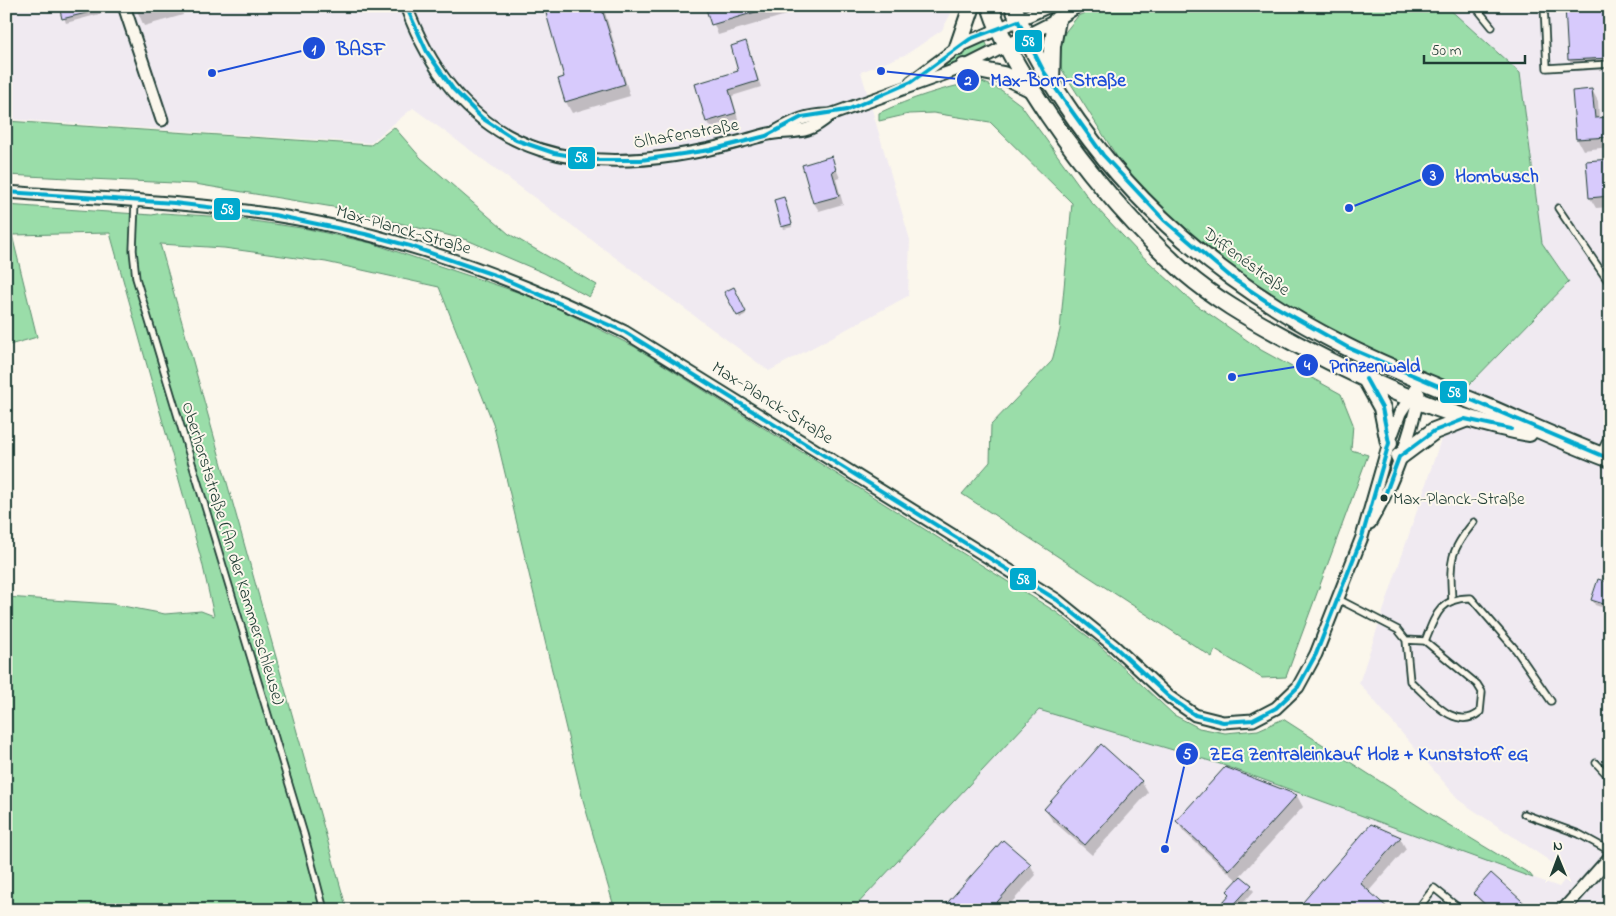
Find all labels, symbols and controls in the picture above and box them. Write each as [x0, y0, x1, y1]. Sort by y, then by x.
line badge: 58 [1014, 29, 1043, 53]
callout: BASF [301, 31, 395, 65]
text: 58 [1021, 32, 1035, 53]
scale bar [1424, 32, 1525, 64]
text: BASF [335, 37, 386, 64]
text: 1 [312, 39, 317, 61]
text: 50 m [1431, 40, 1462, 62]
callout: Max-Born-Straße [955, 63, 1136, 97]
text: Max-Born-Straße [990, 68, 1126, 95]
text: 2 [963, 70, 972, 92]
street label: Ölhafenstraße [632, 113, 742, 157]
line badge: 58 [567, 146, 596, 170]
text: 58 [574, 148, 588, 169]
callout: Hombusch [1420, 158, 1549, 192]
text: Hombusch [1455, 164, 1539, 191]
text: 3 [1429, 165, 1436, 187]
line badge: 58 [213, 197, 241, 221]
street label: Max-Planck-Straße [333, 199, 475, 263]
text: 58 [220, 200, 234, 221]
street label: Diffenéstraße [1196, 221, 1296, 304]
callout: Prinzenwald [1295, 348, 1431, 382]
text: Prinzenwald [1330, 354, 1421, 381]
text: 4 [1303, 355, 1311, 377]
street label: Max-Planck-Straße [706, 356, 839, 452]
line badge: 58 [1439, 380, 1468, 404]
text: 58 [1447, 383, 1461, 404]
street label: Oberhorststraße (An der Kammerschleuse) [173, 399, 291, 708]
place label: Max-Planck-Straße [1393, 487, 1525, 512]
marker: Max-Planck-Straße [1379, 493, 1389, 503]
line badge: 58 [1009, 567, 1037, 591]
text: 58 [1016, 570, 1030, 591]
callout: ZEG Zentraleinkauf Holz + Kunststoff eG [1175, 737, 1539, 771]
text: ZEG Zentraleinkauf Holz + Kunststoff eG [1210, 742, 1529, 769]
text: 5 [1183, 744, 1192, 766]
north arrow [1534, 834, 1584, 884]
text: N [1553, 836, 1563, 857]

